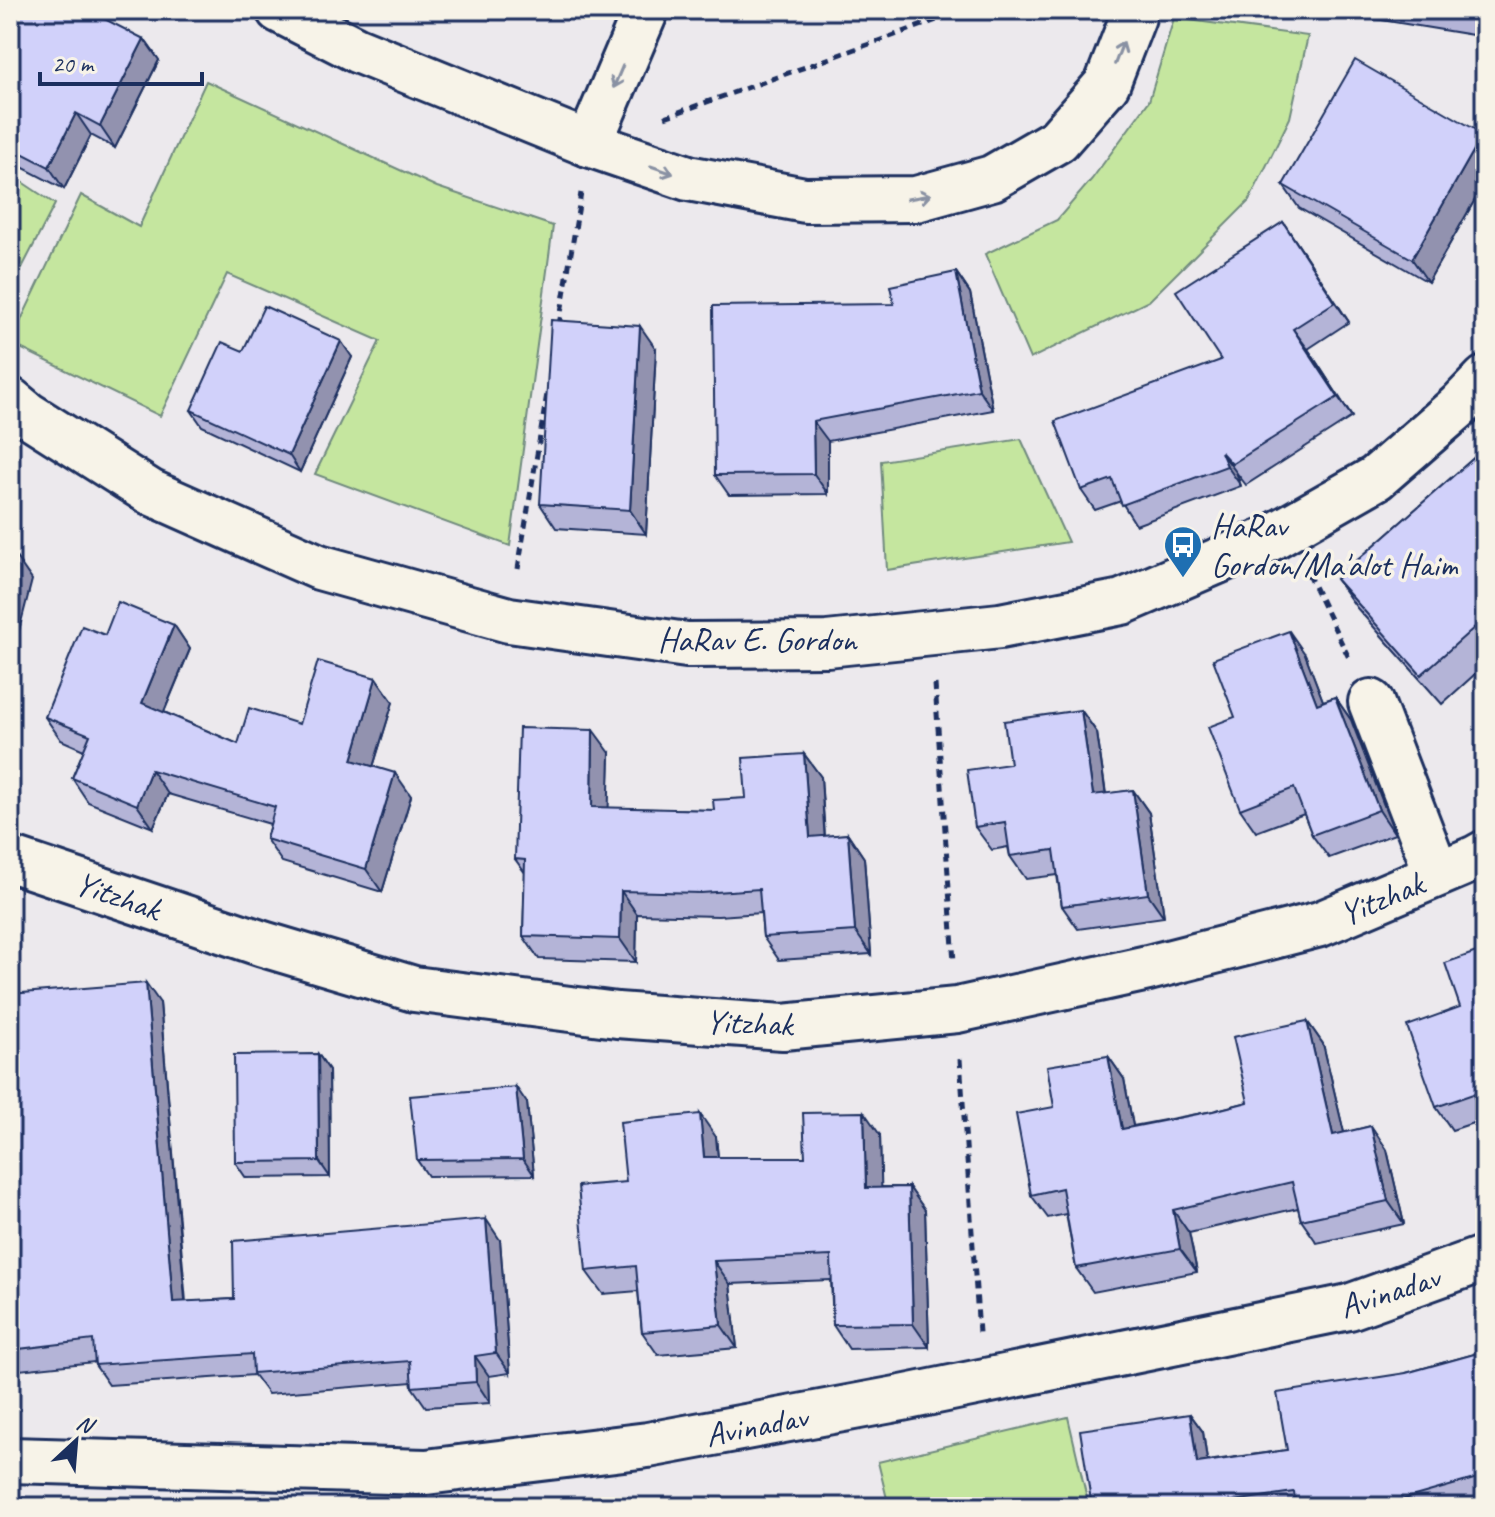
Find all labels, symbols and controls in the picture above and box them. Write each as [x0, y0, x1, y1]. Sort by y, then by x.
scale bar [40, 36, 202, 86]
one-way arrow [1113, 41, 1127, 66]
text: 20 m [52, 49, 95, 79]
one-way arrow [609, 64, 624, 89]
one-way arrow [650, 163, 675, 178]
one-way arrow [905, 188, 931, 203]
place label: HaRav Gordon/Ma'alot Haim [1211, 504, 1459, 586]
bus stop icon: HaRav Gordon/Ma'alot Haim [1162, 524, 1204, 579]
street label: HaRav E. Gordon [658, 618, 858, 661]
street label: Yitzhak [70, 861, 168, 931]
street label: Yitzhak [1333, 861, 1432, 935]
street label: Yitzhak [705, 999, 796, 1046]
street label: Avinadav [1334, 1254, 1447, 1328]
street label: Avinadav [702, 1394, 813, 1456]
north arrow [36, 1401, 116, 1481]
text: N [72, 1408, 100, 1441]

